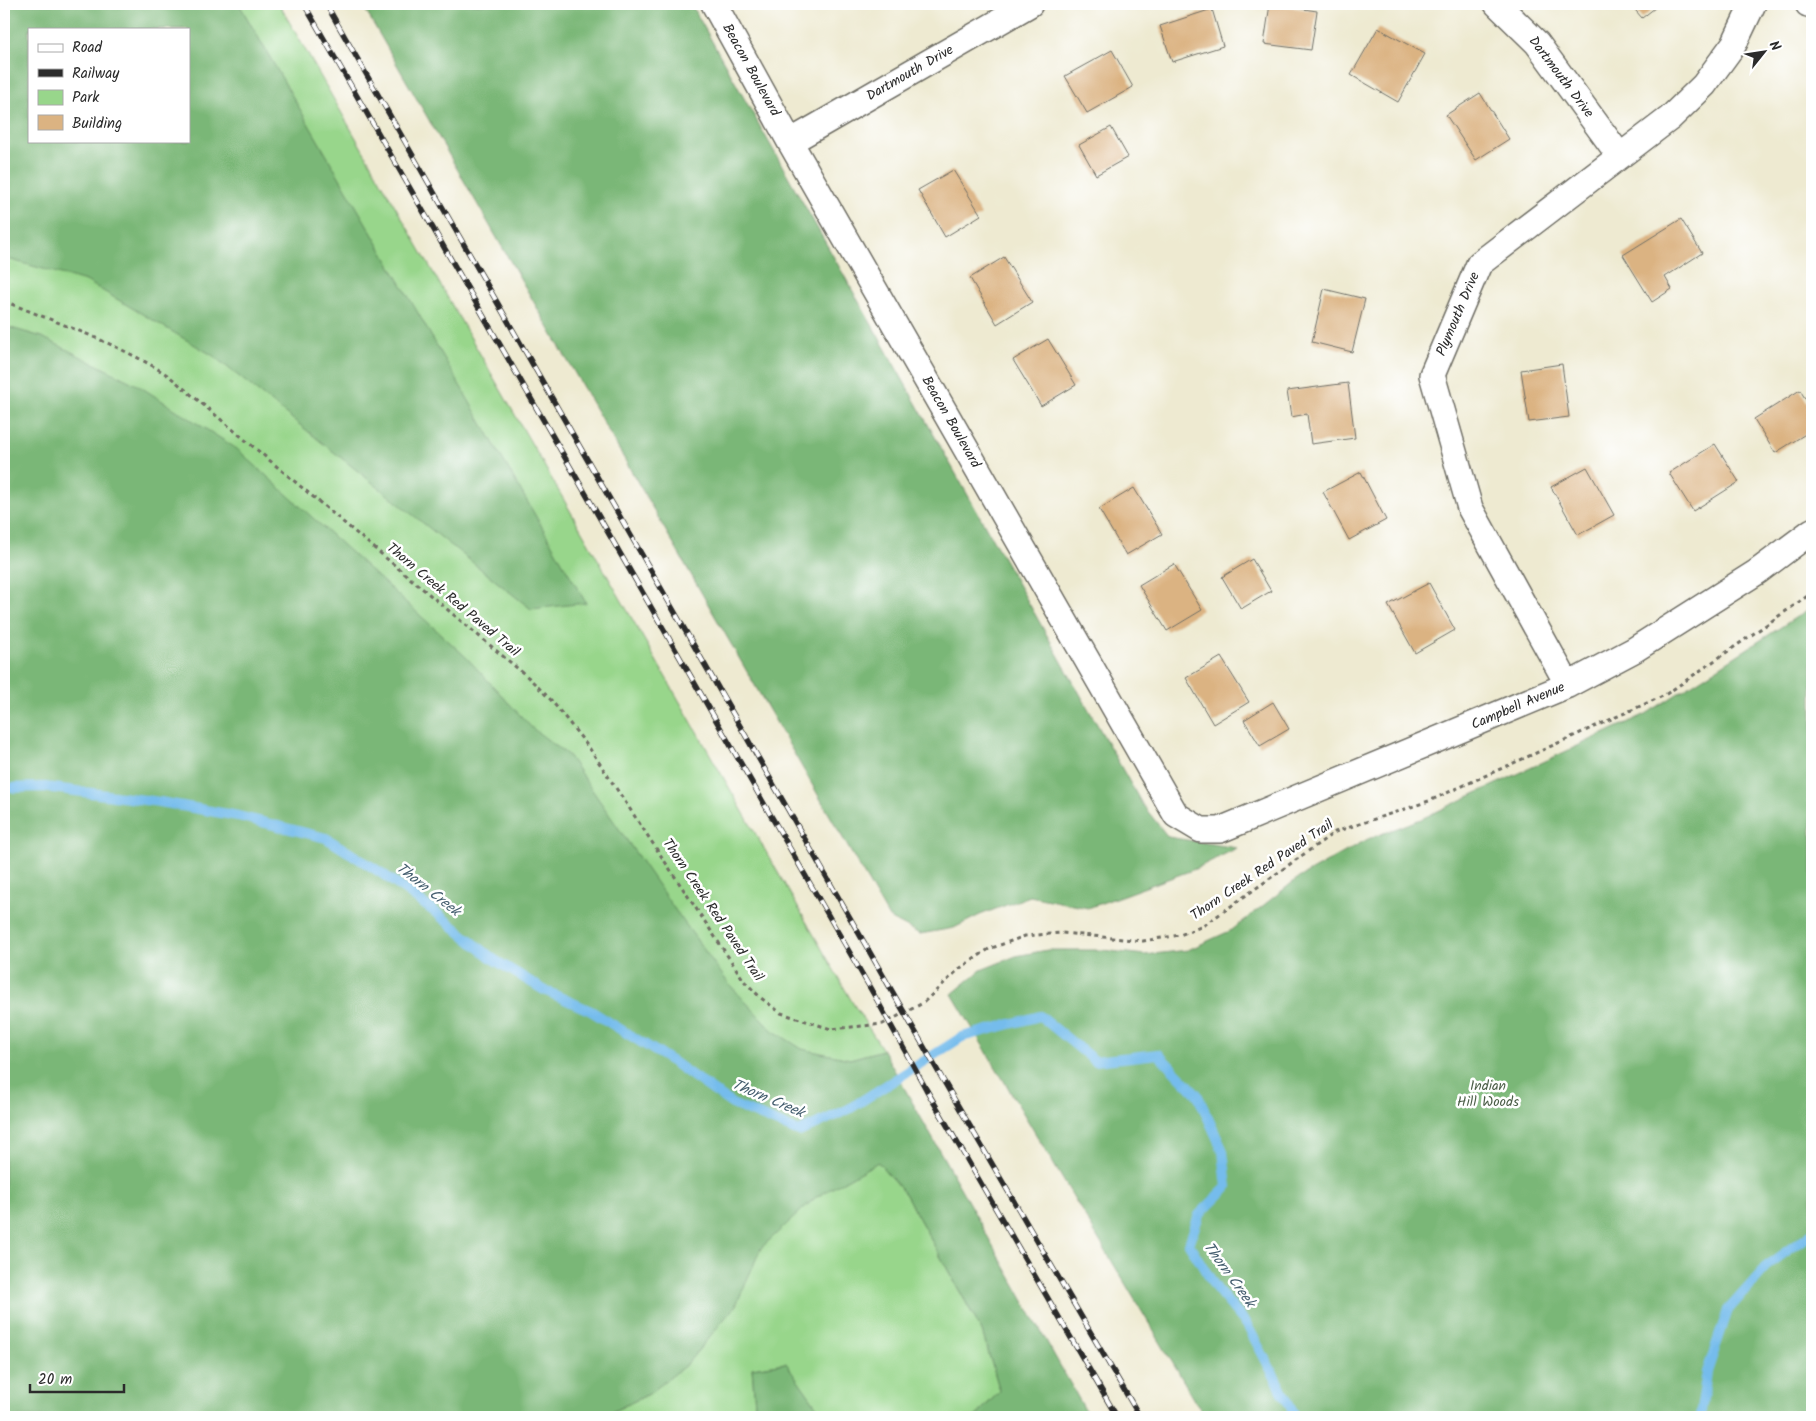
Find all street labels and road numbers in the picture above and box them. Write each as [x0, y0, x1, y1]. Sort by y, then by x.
street label: Beacon Boulevard [716, 20, 786, 121]
street label: Dartmouth Drive [1523, 31, 1600, 123]
street label: Dartmouth Drive [862, 39, 958, 107]
street label: Plymouth Drive [1430, 268, 1486, 360]
street label: Beacon Boulevard [916, 372, 987, 473]
street label: Thorn Creek Red Paved Trail [381, 537, 525, 663]
street label: Campbell Avenue [1468, 676, 1569, 736]
street label: Thorn Creek Red Paved Trail [1186, 813, 1338, 926]
street label: Thorn Creek Red Paved Trail [657, 834, 770, 986]

